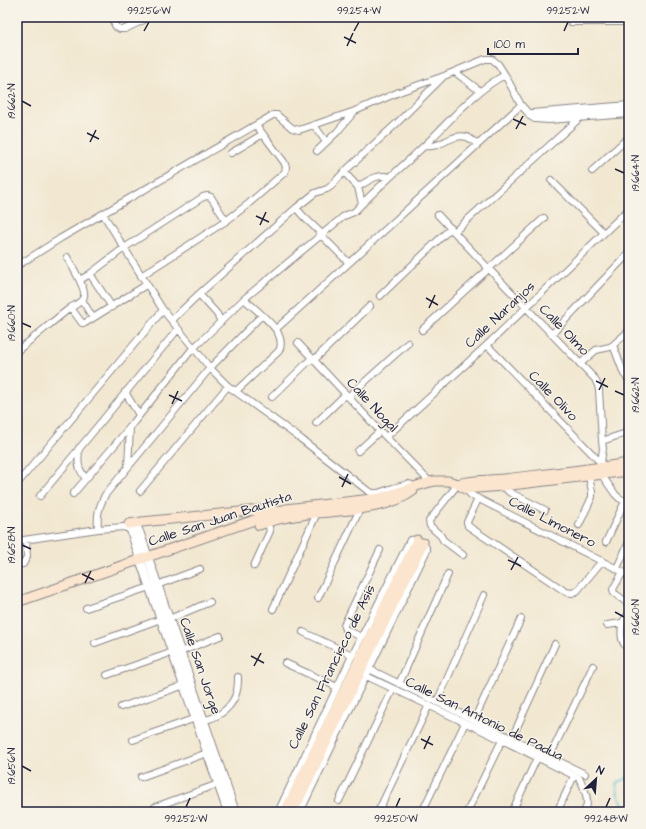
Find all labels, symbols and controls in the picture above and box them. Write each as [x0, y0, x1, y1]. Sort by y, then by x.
text: 99.256°W [127, 4, 171, 18]
text: 99.254°W [337, 4, 382, 18]
text: 99.252°W [547, 4, 590, 18]
scale bar [488, 30, 578, 56]
text: 100 m [494, 36, 525, 53]
text: 19.662°N [5, 83, 19, 119]
text: 19.664°N [629, 155, 643, 191]
street label: Calle Naranjos [460, 277, 540, 353]
street label: Calle Olmo [534, 300, 594, 360]
text: 19.660°N [5, 305, 19, 341]
street label: Calle Olivo [524, 366, 582, 426]
street label: Calle Nogal [342, 373, 402, 437]
text: 19.662°N [629, 377, 643, 413]
street label: Calle San Juan Bautista [146, 486, 294, 552]
street label: Calle Limonero [505, 491, 599, 553]
text: 19.658°N [5, 527, 19, 563]
street label: Calle San Francisco de Asís [283, 581, 381, 753]
text: 19.660°N [629, 599, 643, 635]
street label: Calle San Jorge [174, 615, 226, 717]
street label: Calle San Antonio de Padua [402, 672, 566, 766]
text: 19.656°N [5, 748, 19, 784]
north arrow [576, 759, 616, 799]
text: N [594, 762, 607, 779]
text: 99.252°W [165, 812, 208, 826]
text: 99.250°W [374, 812, 418, 826]
text: 99.248°W [584, 812, 628, 826]

